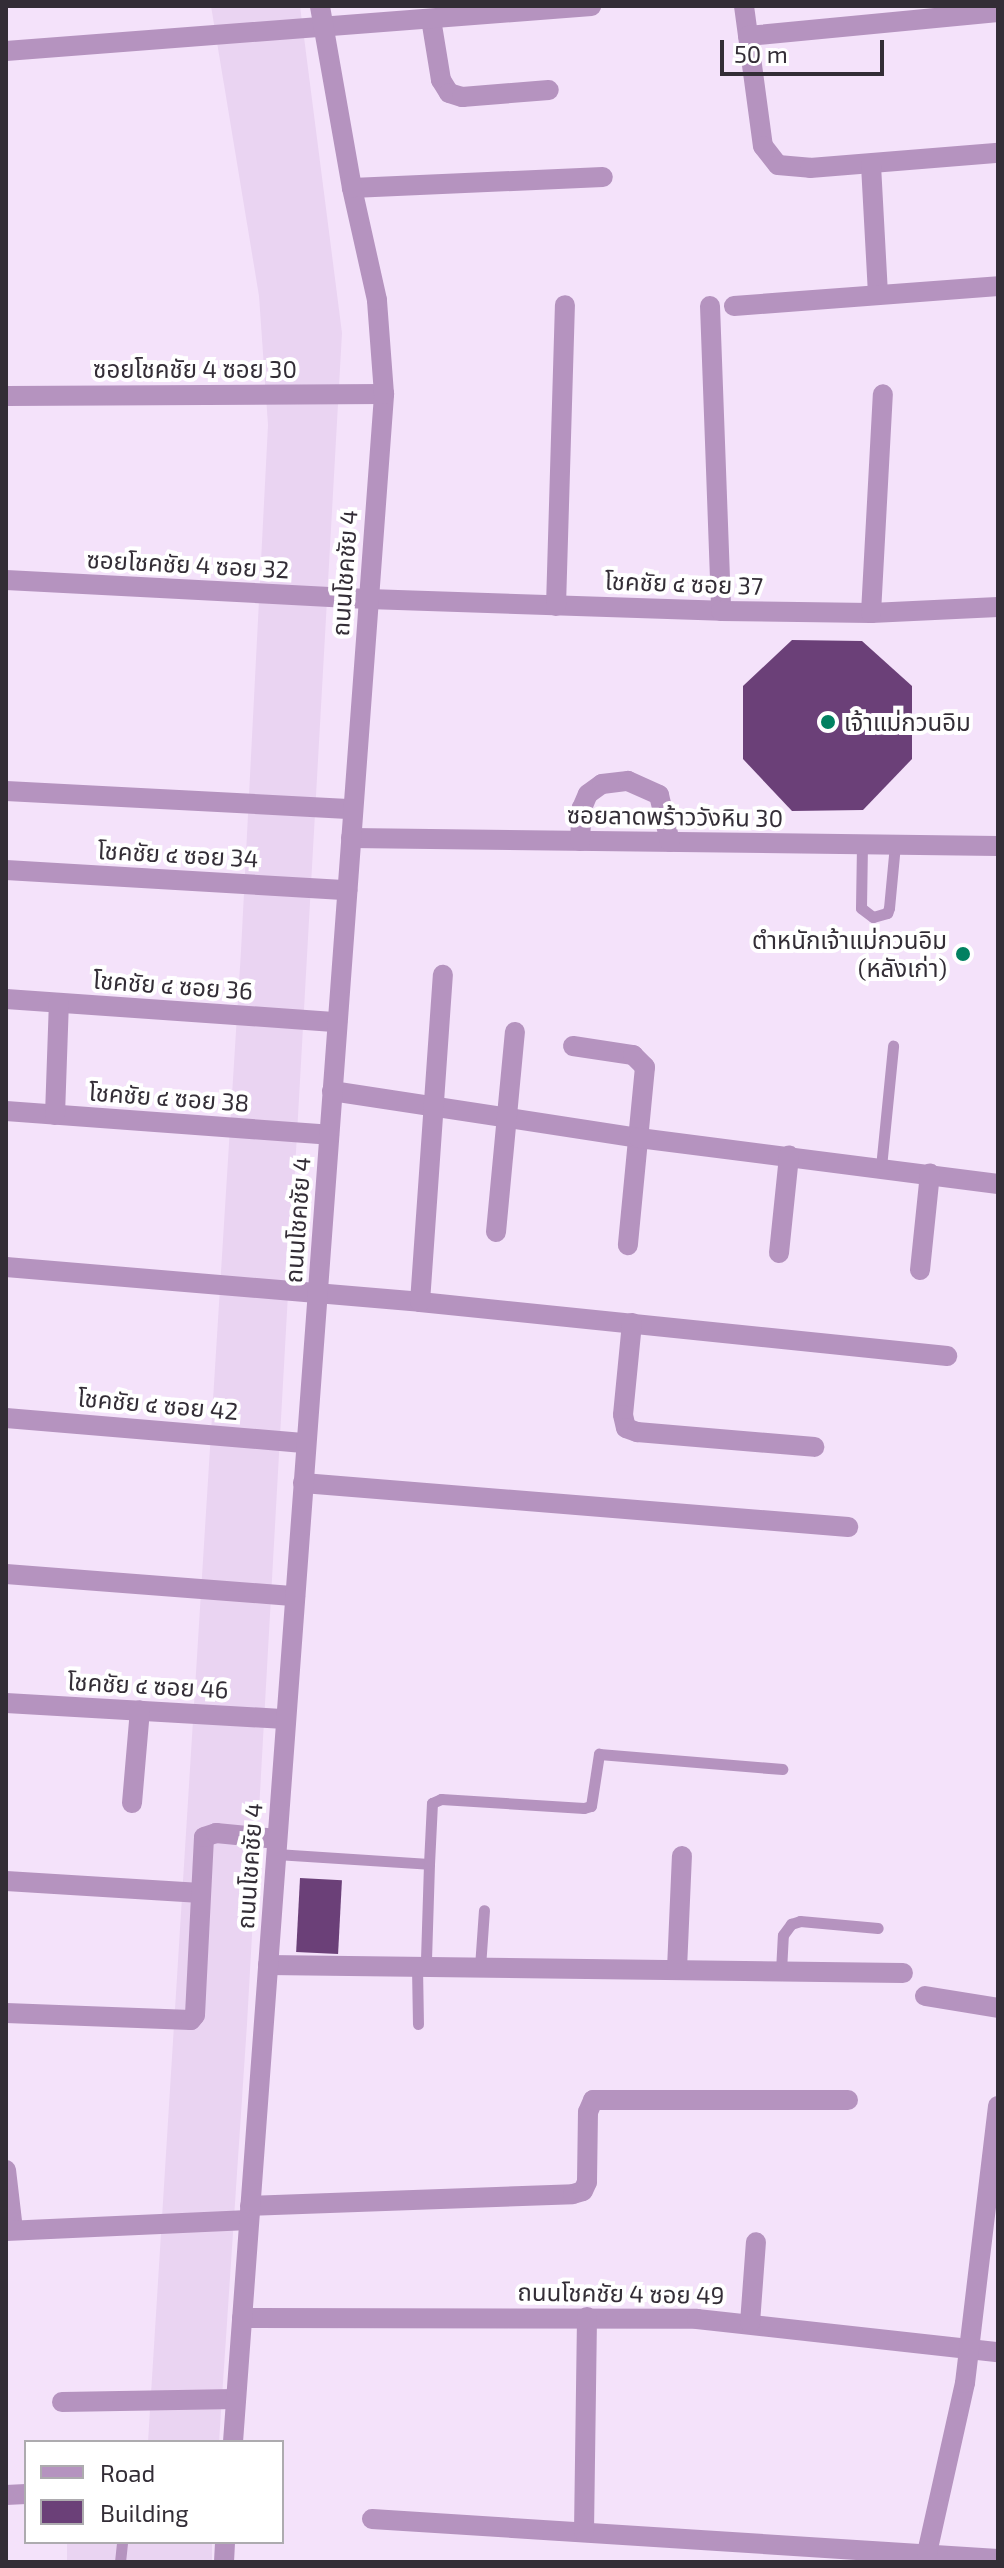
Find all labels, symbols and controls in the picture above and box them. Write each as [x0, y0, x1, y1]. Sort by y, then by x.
scale bar [724, 24, 888, 74]
text: 50 m [734, 39, 788, 68]
street label: ซอยโชคชัย 4 ซอย 30 [93, 355, 297, 383]
street label: ถนนโชคชัย 4 [325, 509, 363, 637]
street label: ซอยโชคชัย 4 ซอย 32 [86, 544, 290, 584]
street label: โชคชัย ๔ ซอย 37 [604, 566, 764, 600]
place label: เจ้าแม่กวนอิม [844, 708, 971, 736]
marker: เจ้าแม่กวนอิม [819, 713, 837, 731]
street label: ซอยลาดพร้าววังหิน 30 [567, 800, 783, 832]
street label: โชคชัย ๔ ซอย 34 [97, 835, 259, 873]
place label: ตำหนักเจ้าแม่กวนอิม (หลังเก่า) [752, 926, 947, 982]
marker: ตำหนักเจ้าแม่กวนอิม (หลังเก่า) [954, 945, 972, 963]
street label: โชคชัย ๔ ซอย 36 [92, 965, 254, 1005]
street label: โชคชัย ๔ ซอย 38 [88, 1077, 250, 1117]
street label: ถนนโชคชัย 4 [278, 1156, 316, 1284]
street label: โชคชัย ๔ ซอย 42 [76, 1383, 240, 1425]
street label: โชคชัย ๔ ซอย 46 [67, 1666, 229, 1704]
street label: ถนนโชคชัย 4 [230, 1802, 268, 1930]
street label: ถนนโชคชัย 4 ซอย 49 [517, 2277, 725, 2309]
legend [24, 2440, 284, 2544]
text: Road [100, 2458, 155, 2487]
text: Building [100, 2498, 189, 2527]

